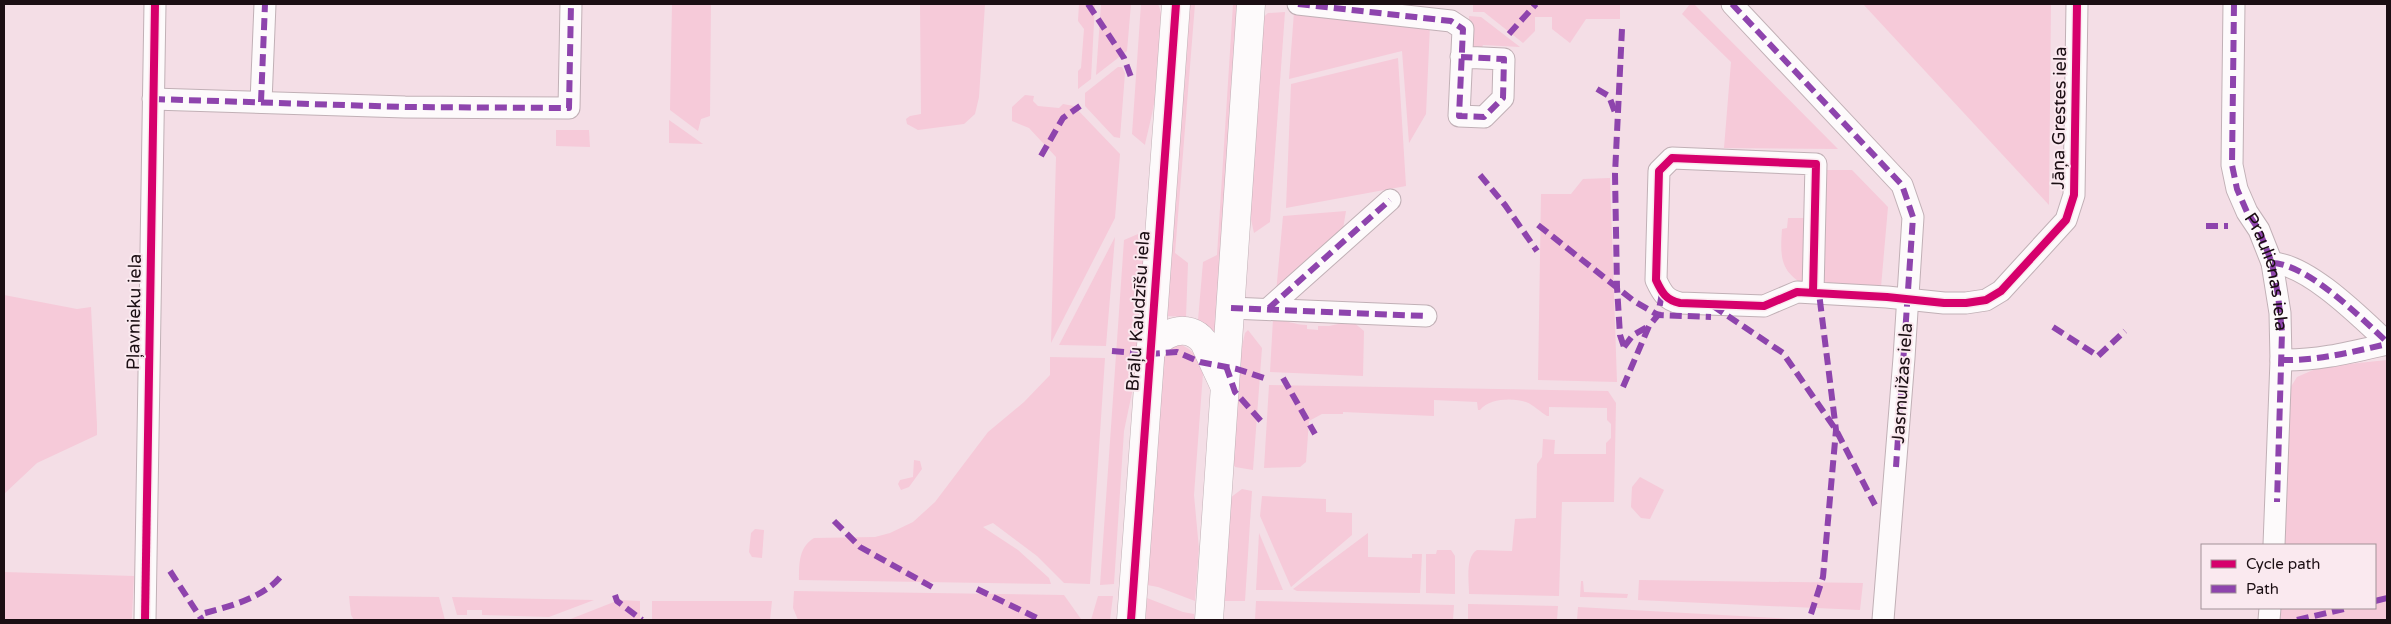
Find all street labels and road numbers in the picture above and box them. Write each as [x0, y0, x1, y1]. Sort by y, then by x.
street label: Jāņa Grestes iela [2047, 46, 2071, 190]
street label: Praulienas iela [2240, 208, 2293, 332]
street label: Brāļu Kaudzīšu iela [1121, 230, 1155, 392]
street label: Pļavnieku iela [122, 254, 146, 370]
street label: Jasmuižas iela [1887, 322, 1917, 444]

